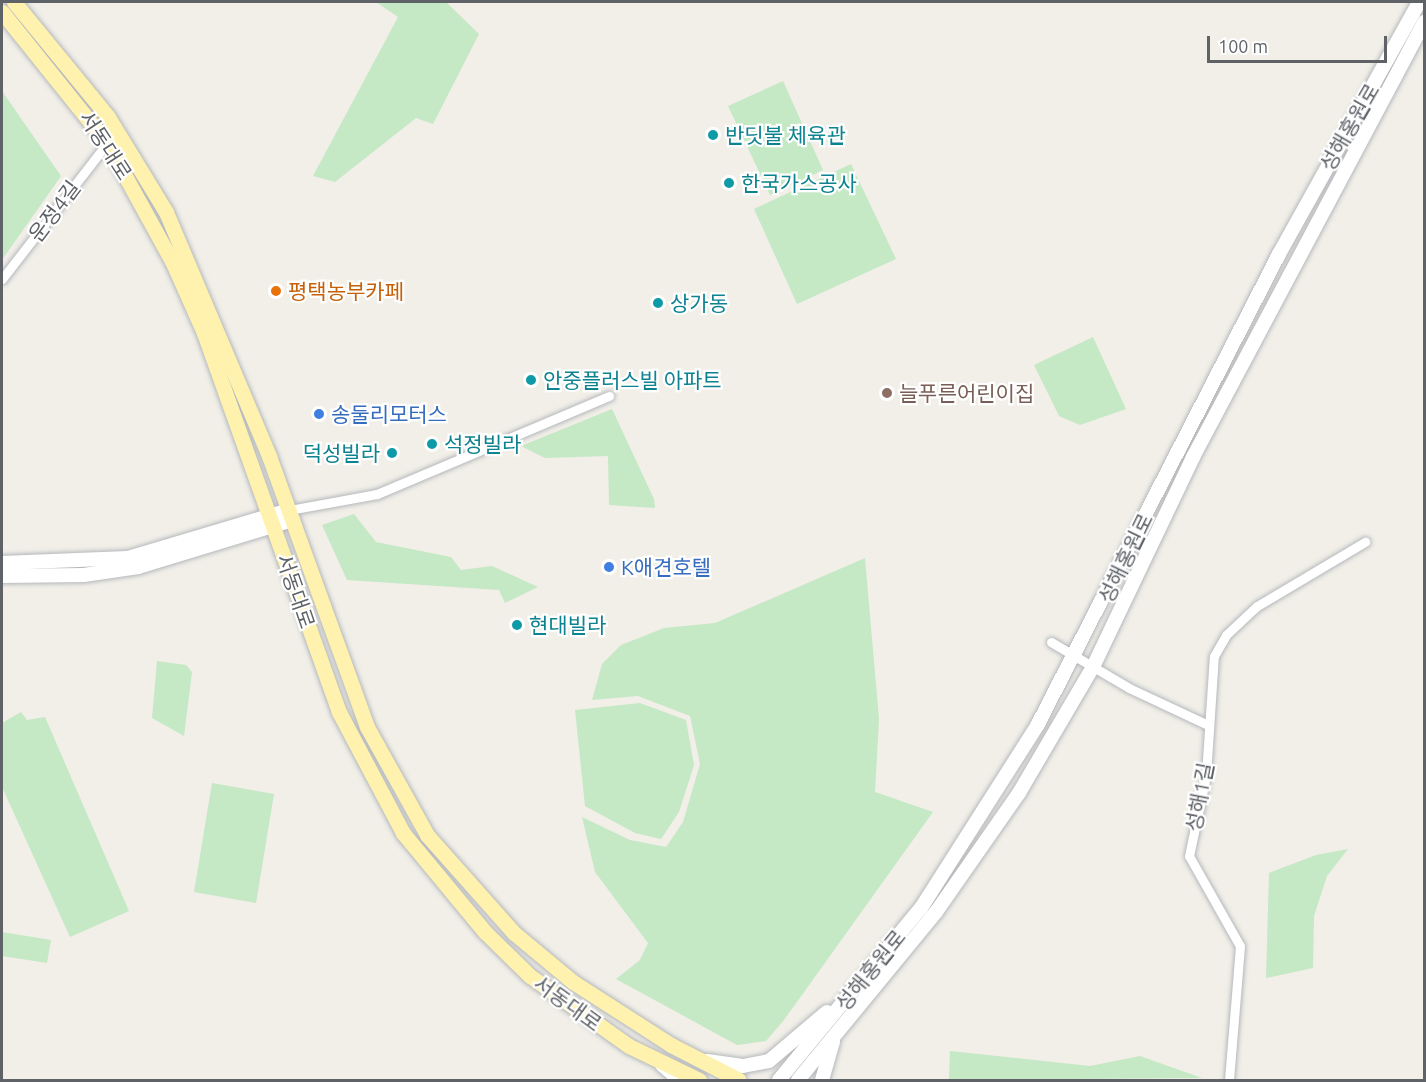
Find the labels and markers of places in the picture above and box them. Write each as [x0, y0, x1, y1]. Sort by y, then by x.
place label: 반딧불 체육관 [725, 122, 846, 148]
marker: 반딧불 체육관 [706, 128, 720, 142]
place label: 한국가스공사 [741, 170, 857, 196]
marker: 한국가스공사 [722, 176, 736, 190]
place label: 평택농부카페 [288, 278, 404, 304]
marker: 평택농부카페 [269, 284, 283, 298]
place label: 상가동 [670, 290, 728, 316]
marker: 상가동 [651, 296, 665, 310]
place label: 안중플러스빌 아파트 [543, 367, 722, 393]
marker: 안중플러스빌 아파트 [524, 373, 538, 387]
place label: 늘푸른어린이집 [899, 380, 1034, 406]
marker: 늘푸른어린이집 [880, 386, 894, 400]
place label: 송둘리모터스 [331, 401, 447, 427]
marker: 송둘리모터스 [312, 407, 326, 421]
place label: 석정빌라 [444, 431, 521, 457]
marker: 석정빌라 [425, 437, 439, 451]
place label: 덕성빌라 [303, 440, 380, 466]
marker: 덕성빌라 [385, 446, 399, 460]
place label: K애견호텔 [621, 554, 711, 580]
marker: K애견호텔 [602, 560, 616, 574]
place label: 현대빌라 [529, 612, 606, 638]
marker: 현대빌라 [510, 618, 524, 632]

